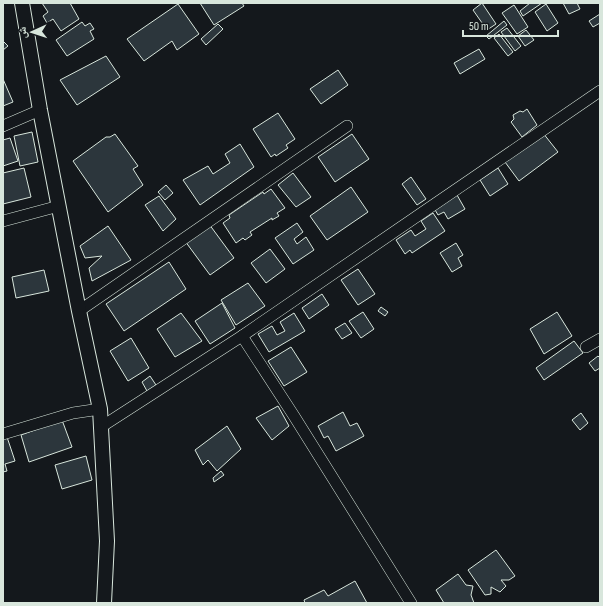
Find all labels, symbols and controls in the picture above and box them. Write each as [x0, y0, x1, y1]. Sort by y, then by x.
north arrow [12, 12, 52, 52]
scale bar [463, 12, 558, 38]
text: 50 m [469, 19, 489, 34]
text: ش [16, 26, 30, 39]

